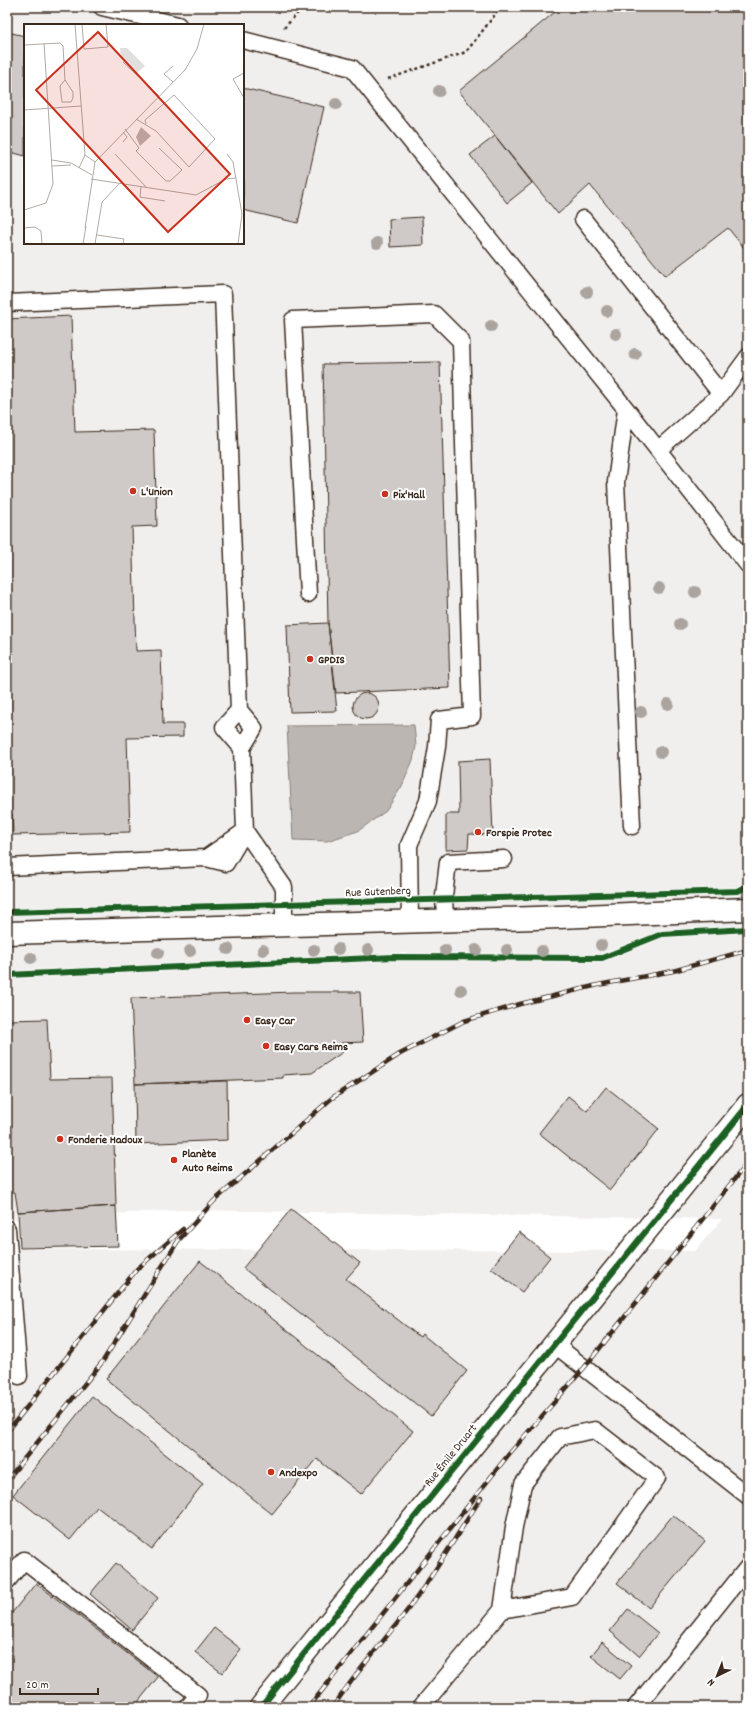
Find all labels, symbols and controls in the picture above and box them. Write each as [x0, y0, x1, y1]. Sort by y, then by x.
inset map [24, 24, 244, 244]
place label: L'Union [141, 484, 173, 501]
marker: L'Union [128, 486, 138, 496]
place label: Pix'Hall [393, 487, 425, 504]
marker: Pix'Hall [380, 489, 390, 499]
place label: GPDIS [318, 652, 345, 669]
marker: GPDIS [305, 654, 315, 664]
place label: Forspie Protec [486, 825, 552, 842]
marker: Forspie Protec [473, 827, 483, 837]
street label: Rue Gutenberg [345, 883, 411, 902]
place label: Easy Car [255, 1013, 295, 1030]
marker: Easy Car [242, 1015, 252, 1025]
place label: Easy Cars Reims [274, 1039, 348, 1056]
marker: Easy Cars Reims [261, 1041, 271, 1051]
place label: Fonderie Hadoux [68, 1132, 143, 1149]
marker: Fonderie Hadoux [55, 1134, 65, 1144]
place label: Planète Auto Reims [182, 1146, 233, 1177]
marker: Planète Auto Reims [169, 1155, 179, 1165]
street label: Rue Émile Druart [421, 1421, 482, 1491]
place label: Andexpo [279, 1465, 318, 1482]
marker: Andexpo [266, 1467, 276, 1477]
north arrow [697, 1656, 737, 1696]
scale bar [20, 1670, 98, 1696]
text: N [704, 1674, 719, 1690]
text: 20 m [26, 1677, 49, 1694]

